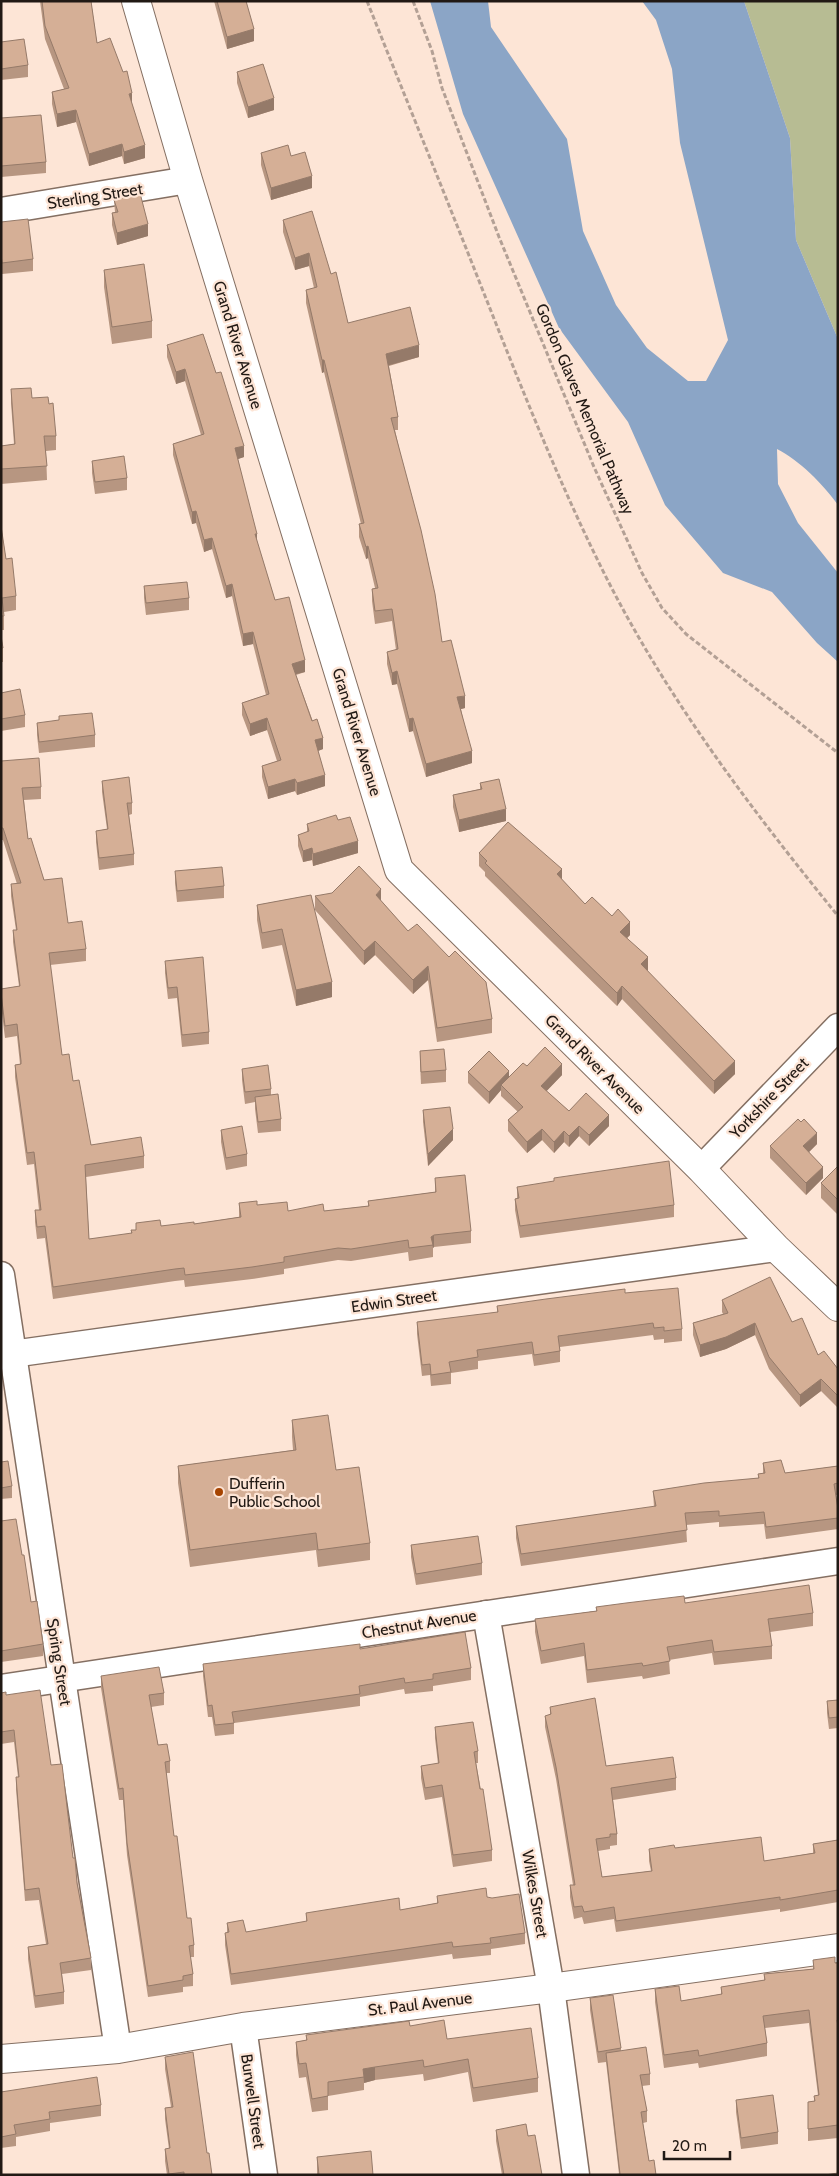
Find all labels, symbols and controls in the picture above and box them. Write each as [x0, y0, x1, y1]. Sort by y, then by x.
street label: Sterling Street [46, 179, 145, 213]
street label: Grand River Avenue [209, 279, 267, 411]
street label: Gordon Glaves Memorial Pathway [532, 301, 638, 517]
street label: Grand River Avenue [328, 666, 386, 798]
street label: Grand River Avenue [541, 1010, 649, 1118]
street label: Yorkshire Street [725, 1053, 813, 1143]
street label: Edwin Street [350, 1286, 439, 1316]
place label: Dufferin Public School [229, 1474, 320, 1511]
marker: Dufferin Public School [213, 1486, 225, 1498]
street label: Chestnut Avenue [360, 1606, 478, 1642]
street label: Spring Street [43, 1617, 75, 1708]
street label: Wilkes Street [518, 1849, 552, 1940]
street label: St. Paul Avenue [367, 1988, 473, 2020]
street label: Burwell Street [237, 2053, 269, 2150]
scale bar [664, 2128, 730, 2160]
text: 20 m [672, 2137, 707, 2155]

